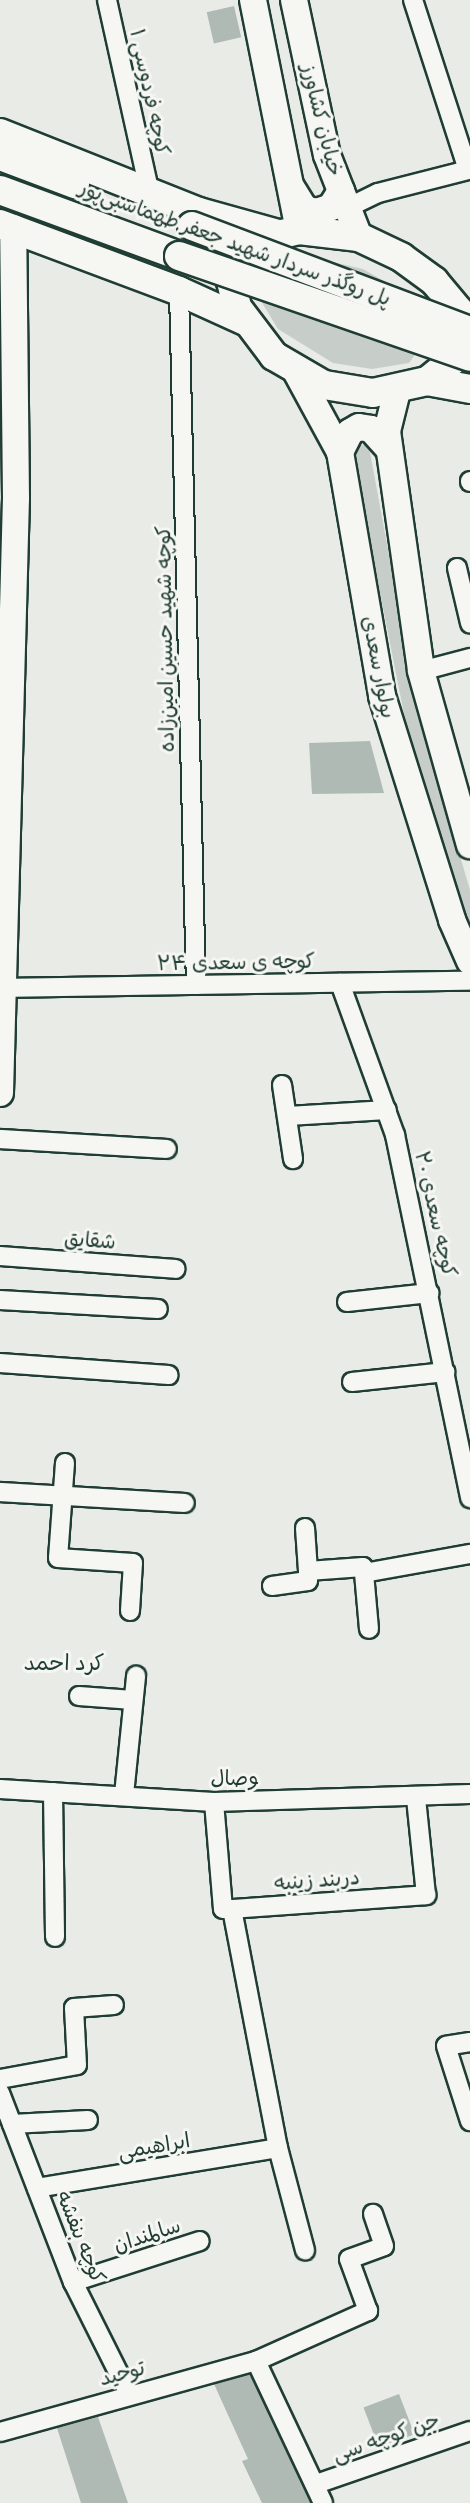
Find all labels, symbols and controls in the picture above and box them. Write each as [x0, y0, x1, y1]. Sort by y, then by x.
street label: کوچه فردوسی ۱ [124, 27, 176, 157]
street label: خیابان کشاورز [296, 61, 348, 179]
street label: پل روگذر سردار شهید جعفر طهماسبی‌پور [76, 175, 394, 311]
street label: کوچه شهید حسین امین‌زاده [150, 525, 180, 753]
street label: بولوار سعدی [357, 614, 401, 720]
street label: کوچه ی سعدی ۲۴ [157, 948, 315, 976]
street label: کوچه سعدی ۲۰ [409, 1149, 463, 1279]
street label: شقایق [63, 1226, 117, 1254]
district label: کرد احمد [24, 1650, 104, 1676]
street label: وصال [211, 1765, 259, 1791]
street label: دربند زینبه [273, 1864, 361, 1896]
street label: ابراهیمی [116, 2127, 192, 2165]
street label: کوچه بنفشه [51, 2187, 111, 2287]
street label: سالمندان [110, 2212, 184, 2258]
street label: توحید [96, 2355, 148, 2391]
street label: جن کوچه سی [329, 2407, 443, 2467]

